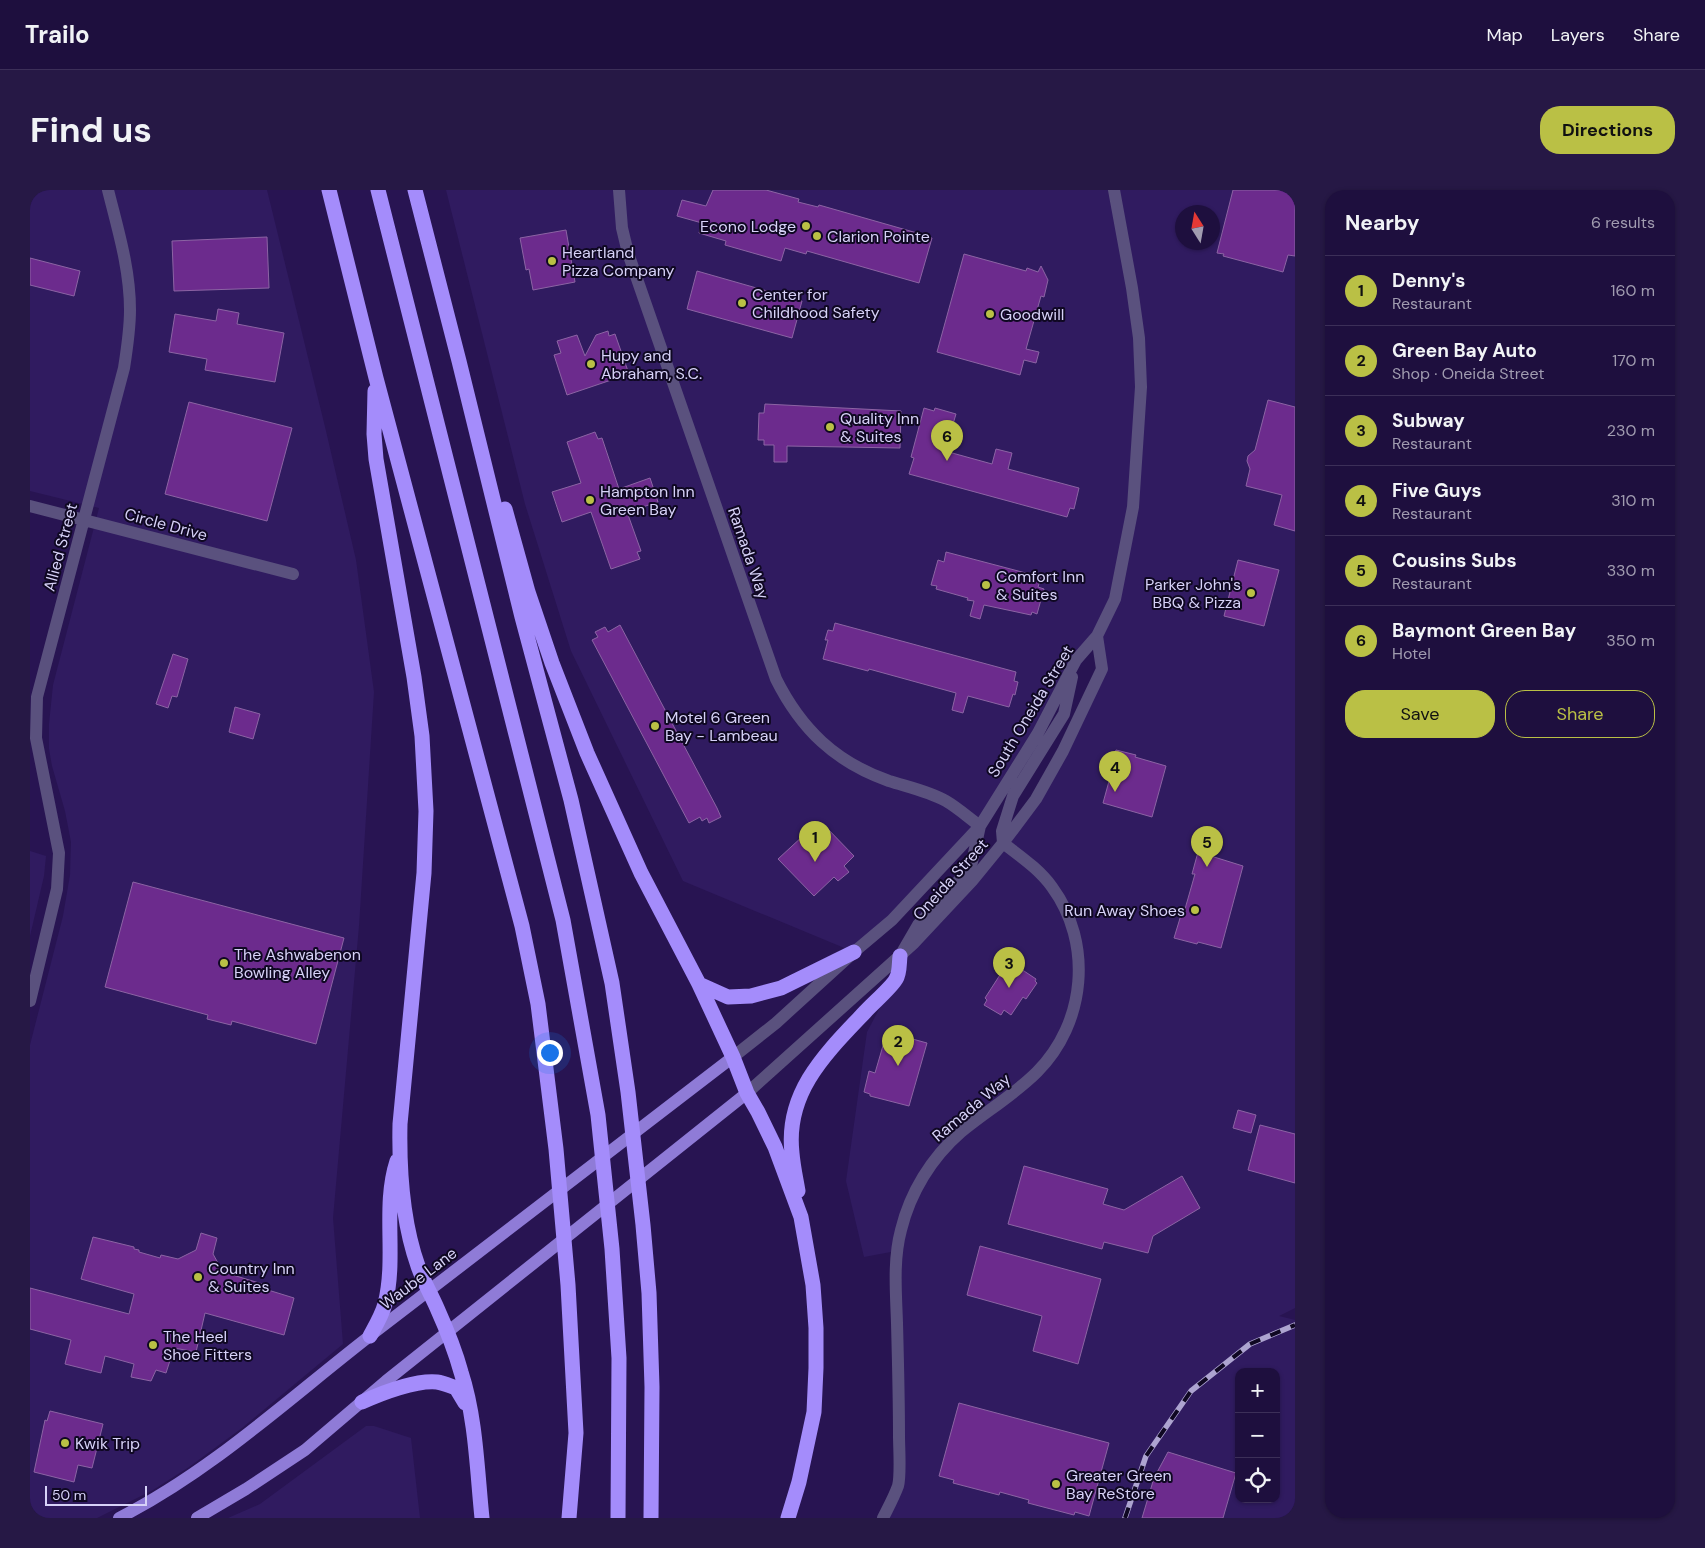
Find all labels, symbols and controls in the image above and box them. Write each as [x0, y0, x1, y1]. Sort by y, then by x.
text: Trailo [25, 19, 90, 50]
text: Map [1487, 23, 1523, 47]
text: Layers [1551, 23, 1605, 47]
text: Share [1633, 23, 1680, 47]
button: Directions [1540, 106, 1675, 154]
text: Find us [30, 107, 152, 153]
north arrow [1175, 205, 1220, 250]
text: Nearby [1345, 209, 1419, 237]
text: 6 results [1591, 212, 1655, 233]
place label: Econo Lodge [700, 216, 796, 237]
marker: Econo Lodge [800, 220, 812, 232]
place label: Clarion Pointe [827, 226, 930, 247]
marker: Clarion Pointe [811, 230, 823, 242]
place label: Heartland Pizza Company [562, 242, 675, 281]
marker: Heartland Pizza Company [546, 255, 558, 267]
text: Denny's [1392, 268, 1465, 293]
text: 1 [1358, 280, 1364, 301]
text: 160 m [1611, 280, 1655, 301]
place label: Center for Childhood Safety [752, 284, 880, 323]
text: Restaurant [1392, 293, 1472, 314]
marker: Center for Childhood Safety [736, 297, 748, 309]
place label: Goodwill [1000, 304, 1064, 325]
marker: Goodwill [984, 308, 996, 320]
text: Green Bay Auto [1392, 338, 1537, 363]
place label: Hupy and Abraham, S.C. [601, 345, 702, 384]
text: 2 [1356, 350, 1366, 371]
text: 170 m [1612, 350, 1655, 371]
marker: Hupy and Abraham, S.C. [585, 358, 597, 370]
text: Shop · Oneida Street [1392, 363, 1545, 384]
place label: Quality Inn & Suites [840, 408, 919, 447]
text: Subway [1392, 408, 1465, 433]
pin: 6 [931, 420, 963, 461]
text: 3 [1356, 420, 1366, 441]
text: 230 m [1607, 420, 1655, 441]
marker: Quality Inn & Suites [824, 421, 836, 433]
text: Restaurant [1392, 433, 1472, 454]
text: Five Guys [1392, 478, 1482, 503]
place label: Hampton Inn Green Bay [600, 481, 695, 520]
text: 4 [1356, 490, 1366, 511]
text: 310 m [1611, 490, 1655, 511]
marker: Hampton Inn Green Bay [584, 494, 596, 506]
street label: Allied Street [39, 501, 82, 593]
street label: Circle Drive [122, 503, 210, 546]
text: Restaurant [1392, 503, 1472, 524]
street label: Ramada Way [723, 504, 774, 602]
text: Cousins Subs [1392, 548, 1517, 573]
text: 5 [1356, 560, 1366, 581]
text: 330 m [1607, 560, 1655, 581]
place label: Comfort Inn & Suites [996, 566, 1084, 605]
text: Restaurant [1392, 573, 1472, 594]
place label: Parker John's BBQ & Pizza [1145, 574, 1241, 613]
marker: Comfort Inn & Suites [980, 579, 992, 591]
marker: Parker John's BBQ & Pizza [1245, 587, 1257, 599]
text: Baymont Green Bay [1392, 618, 1576, 643]
text: 6 [1356, 630, 1366, 651]
text: 350 m [1606, 630, 1655, 651]
street label: South Oneida Street [983, 641, 1078, 781]
text: Hotel [1392, 643, 1431, 664]
button: Save [1345, 690, 1495, 738]
button: Share [1505, 690, 1655, 738]
place label: Motel 6 Green Bay - Lambeau [665, 707, 778, 746]
marker: Motel 6 Green Bay - Lambeau [649, 720, 661, 732]
pin: 4 [1099, 751, 1131, 792]
pin: 1 [799, 821, 831, 862]
pin: 5 [1191, 826, 1223, 867]
street label: Oneida Street [908, 834, 993, 925]
place label: Run Away Shoes [1064, 900, 1185, 921]
marker: Run Away Shoes [1189, 904, 1201, 916]
place label: The Ashwabenon Bowling Alley [234, 944, 361, 983]
pin: 3 [993, 947, 1025, 988]
marker: The Ashwabenon Bowling Alley [218, 957, 230, 969]
pin: 2 [882, 1025, 914, 1066]
your location [537, 1040, 563, 1066]
street label: Ramada Way [928, 1068, 1015, 1146]
street label: Waube Lane [376, 1243, 461, 1314]
place label: Country Inn & Suites [208, 1258, 295, 1297]
marker: Country Inn & Suites [192, 1271, 204, 1283]
place label: The Heel Shoe Fitters [163, 1326, 252, 1365]
marker: The Heel Shoe Fitters [147, 1339, 159, 1351]
map controls [1235, 1368, 1280, 1503]
button: + [1235, 1368, 1280, 1413]
button: − [1235, 1413, 1280, 1458]
place label: Kwik Trip [75, 1433, 140, 1454]
marker: Kwik Trip [59, 1437, 71, 1449]
button: locate [1235, 1458, 1280, 1503]
place label: Greater Green Bay ReStore [1066, 1465, 1172, 1504]
marker: Greater Green Bay ReStore [1050, 1478, 1062, 1490]
scale bar [45, 1483, 148, 1506]
text: 50 m [52, 1486, 86, 1504]

